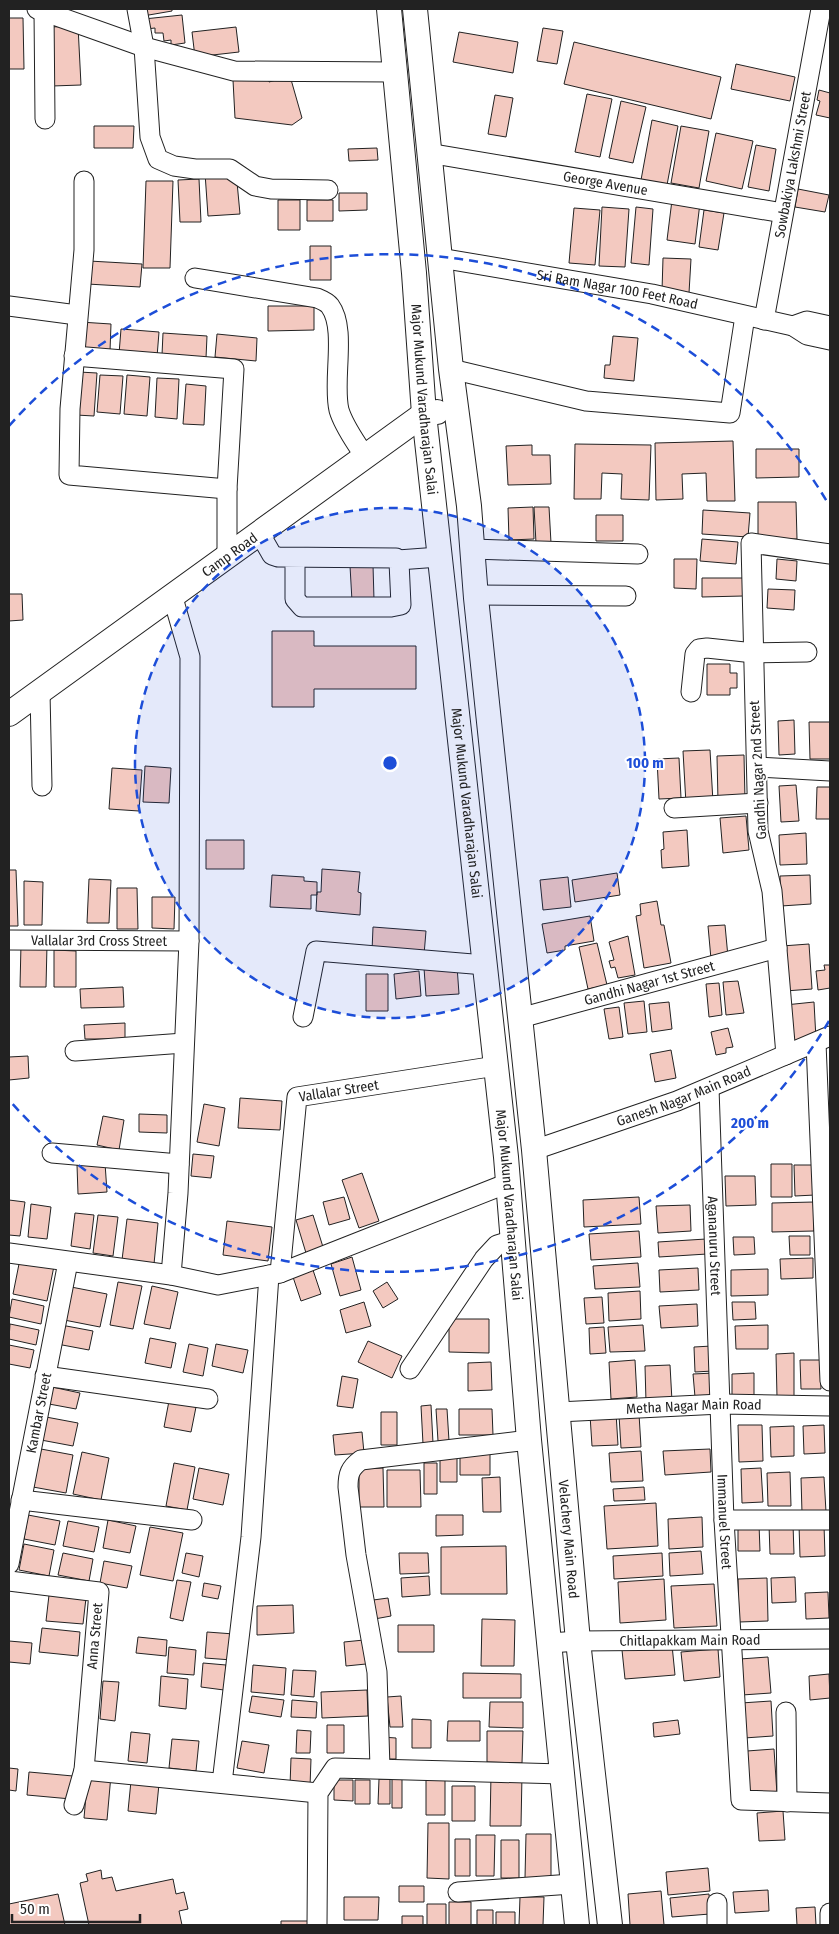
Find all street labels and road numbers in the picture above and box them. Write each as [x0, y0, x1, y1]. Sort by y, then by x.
street label: Sowbakiya Lakshmi Street [771, 89, 814, 239]
street label: George Avenue [562, 167, 649, 199]
street label: Sri Ram Nagar 100 Feet Road [535, 266, 699, 313]
street label: Major Mukund Varadharajan Salai [408, 303, 441, 496]
street label: Camp Road [198, 529, 261, 580]
street label: Gandhi Nagar 2nd Street [746, 700, 770, 840]
street label: Major Mukund Varadharajan Salai [448, 707, 486, 899]
street label: Vallalar 3rd Cross Street [31, 932, 168, 949]
street label: Gandhi Nagar 1st Street [582, 957, 717, 1009]
street label: Ganesh Nagar Main Road [614, 1062, 753, 1130]
street label: Vallalar Street [298, 1076, 380, 1105]
street label: Major Mukund Varadharajan Salai [492, 1108, 526, 1301]
street label: Agananuru Street [704, 1196, 725, 1296]
street label: Kambar Street [22, 1371, 55, 1455]
street label: Metha Nagar Main Road [626, 1395, 762, 1417]
street label: Immanuel Street [714, 1474, 736, 1570]
street label: Velachery Main Road [555, 1479, 583, 1599]
street label: Anna Street [84, 1602, 106, 1670]
street label: Chitlapakkam Main Road [619, 1631, 760, 1649]

